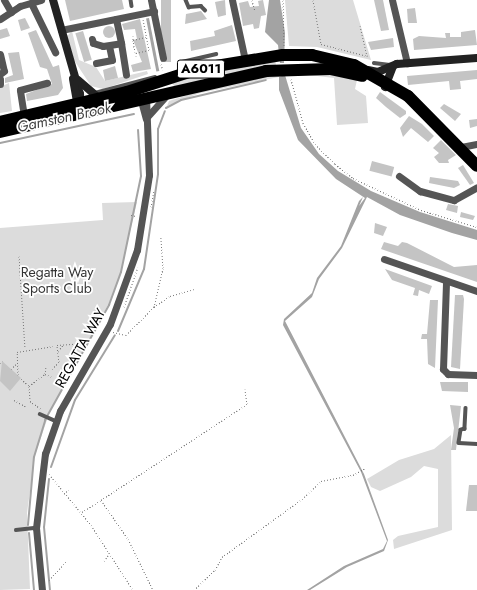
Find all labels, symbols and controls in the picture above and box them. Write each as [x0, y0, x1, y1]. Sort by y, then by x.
road number: A6011 [176, 58, 226, 80]
water label: Gamston Brook [15, 99, 113, 137]
park label: Regatta Way Sports Club [21, 264, 93, 296]
street label: REGATTA WAY [51, 305, 109, 391]

